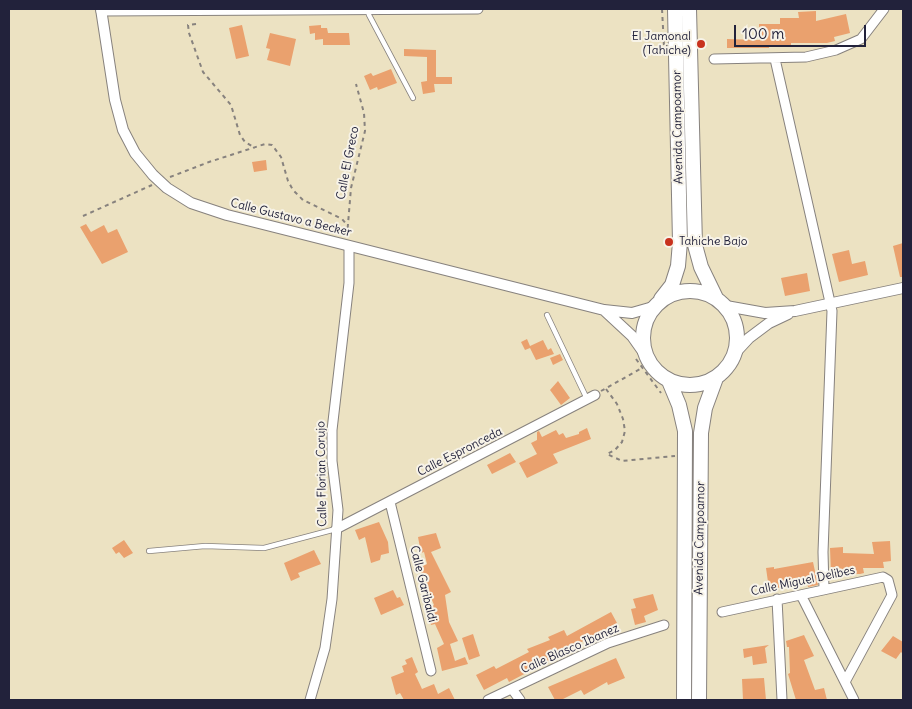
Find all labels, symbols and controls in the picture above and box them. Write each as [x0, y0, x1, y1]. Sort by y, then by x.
scale bar [737, 15, 870, 47]
text: 100 m [742, 24, 784, 43]
place label: El Jamonal (Tahiche) [632, 30, 691, 58]
marker: El Jamonal (Tahiche) [695, 38, 707, 50]
street label: Avenida Campoamor [670, 70, 686, 184]
street label: Calle El Greco [334, 125, 362, 201]
street label: Calle Gustavo a Becker [229, 196, 353, 240]
place label: Tahiche Bajo [679, 235, 747, 249]
marker: Tahiche Bajo [663, 236, 675, 248]
street label: Calle Florian Corujo [314, 421, 330, 527]
street label: Calle Espronceda [415, 424, 505, 480]
street label: Avenida Campoamor [692, 481, 708, 595]
street label: Calle Garibaldi [407, 544, 439, 624]
street label: Calle Miguel Delibes [750, 563, 856, 599]
street label: Calle Blasco Ibanez [519, 621, 621, 677]

